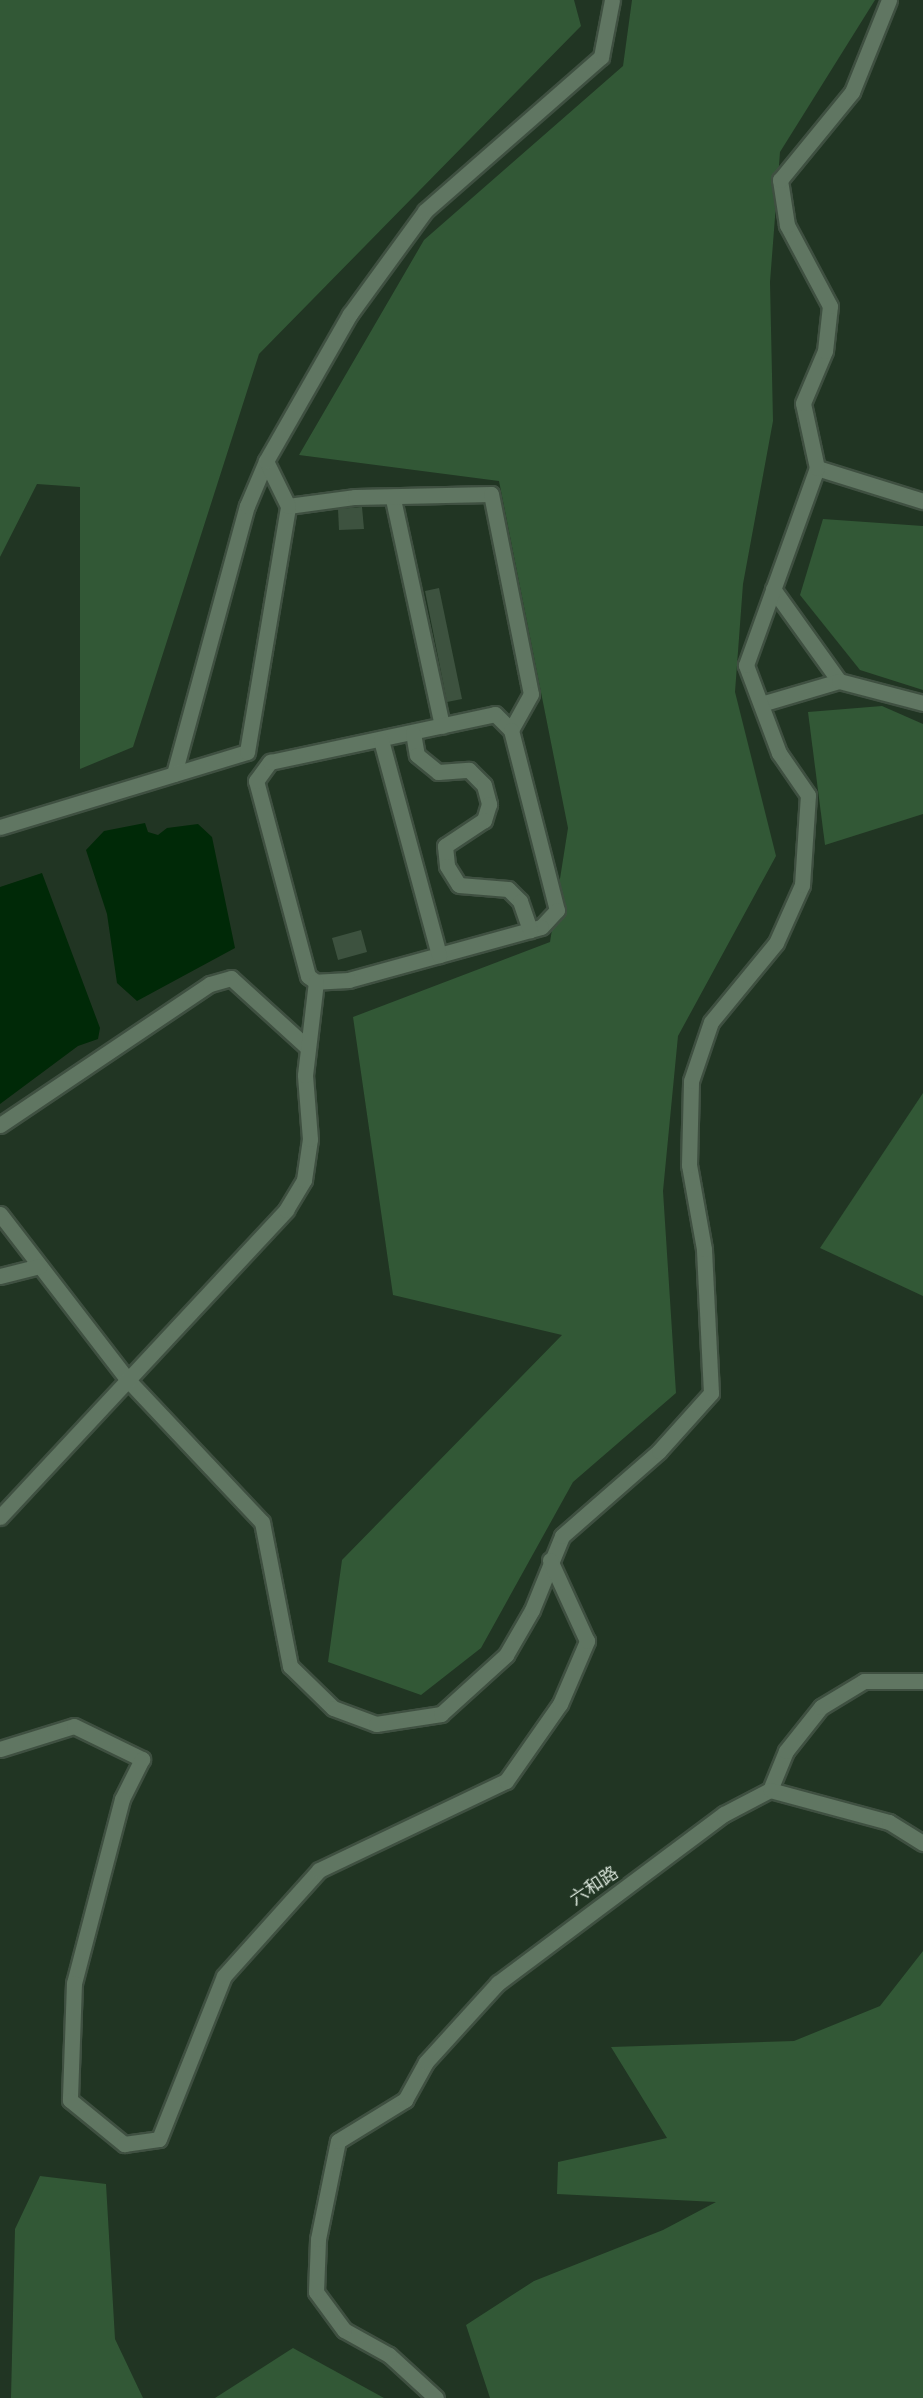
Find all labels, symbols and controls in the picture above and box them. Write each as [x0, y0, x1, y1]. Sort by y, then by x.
street label: 六和路 [566, 1862, 622, 1910]

